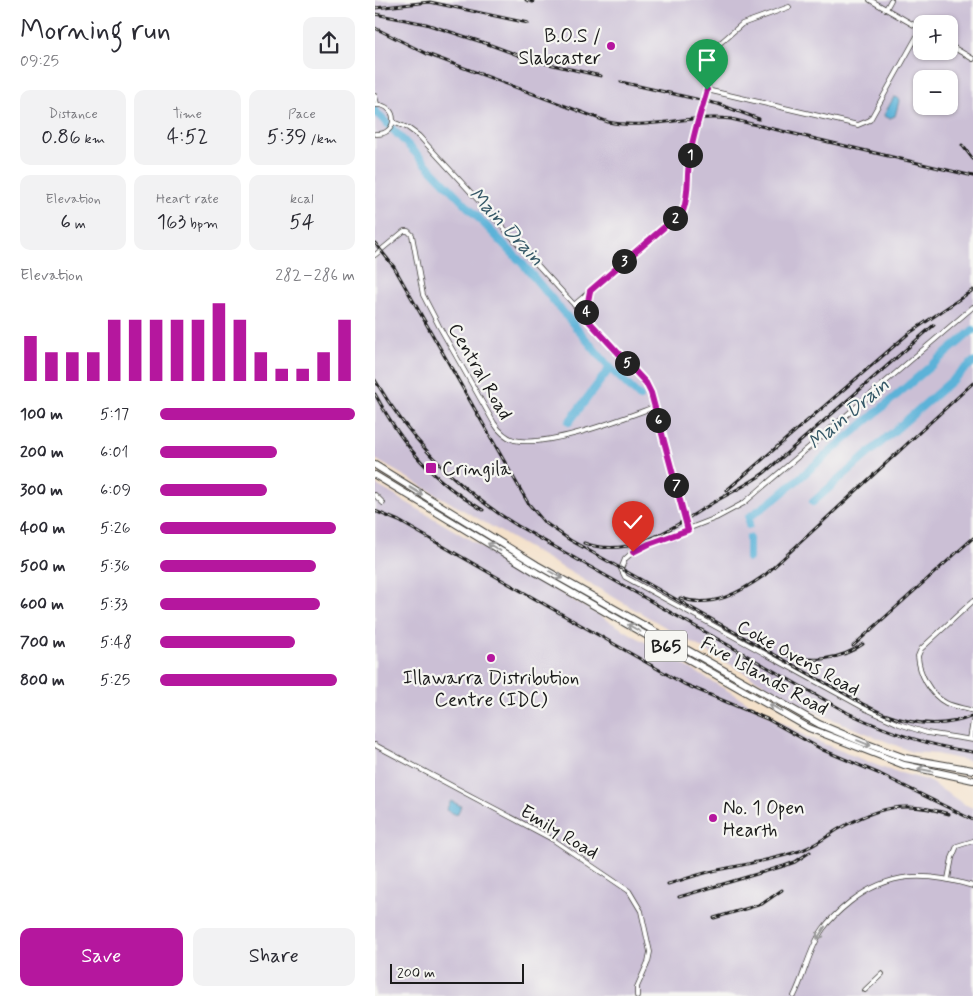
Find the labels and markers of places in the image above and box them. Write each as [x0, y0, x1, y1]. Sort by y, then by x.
place label: B.O.S / Slabcaster [519, 24, 601, 71]
pin [686, 39, 728, 90]
marker: B.O.S / Slabcaster [605, 40, 617, 52]
pin: 1 [677, 142, 703, 168]
pin: 2 [663, 206, 687, 230]
pin: 3 [611, 248, 637, 274]
pin: 4 [573, 300, 599, 324]
pin: 5 [615, 350, 639, 376]
pin: 6 [645, 408, 671, 432]
place label: Cringila [442, 457, 512, 483]
marker: Cringila [424, 461, 438, 475]
pin: 7 [663, 472, 689, 498]
pin [612, 501, 654, 552]
marker: Illawarra Distribution Centre (IDC) [485, 652, 497, 664]
place label: Illawarra Distribution Centre (IDC) [403, 666, 579, 713]
place label: No. 1 Open Hearth [723, 796, 805, 843]
marker: No. 1 Open Hearth [707, 812, 719, 824]

